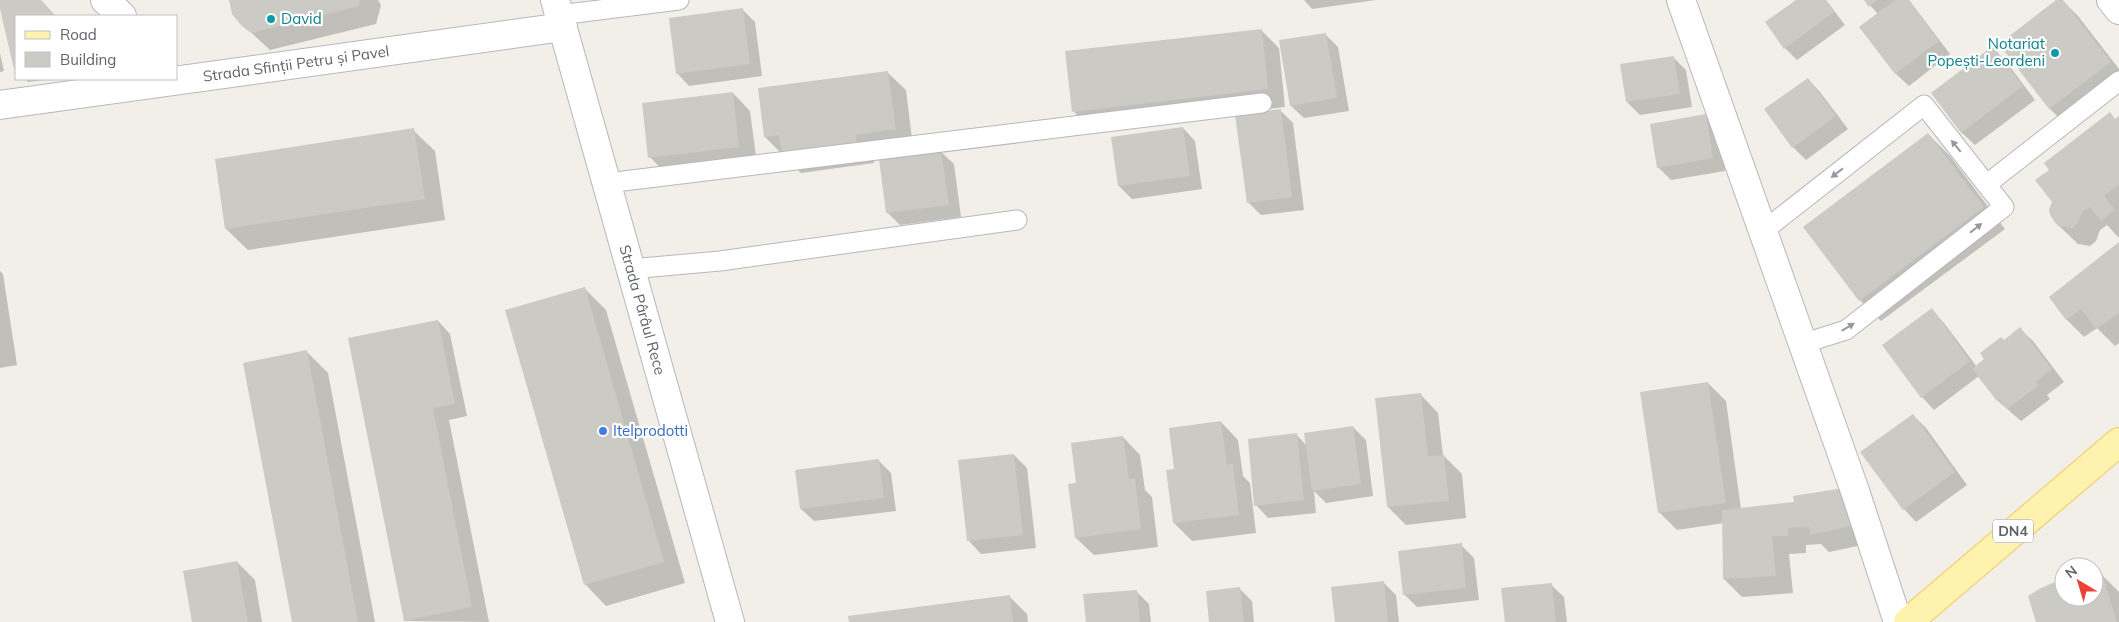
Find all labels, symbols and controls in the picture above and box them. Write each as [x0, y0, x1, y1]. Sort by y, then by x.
place label: David [281, 9, 322, 28]
marker: David [265, 13, 277, 25]
legend [15, 15, 178, 80]
text: Road [60, 25, 97, 44]
place label: Notariat Popești-Leordeni [1928, 34, 2045, 70]
street label: Strada Sfinții Petru și Pavel [202, 41, 390, 86]
marker: Notariat Popești-Leordeni [2049, 47, 2061, 59]
text: Building [60, 50, 116, 69]
one-way arrow [1951, 140, 1962, 153]
one-way arrow [1830, 168, 1844, 178]
one-way arrow [1969, 223, 1982, 234]
street label: Strada Pârâul Rece [615, 243, 670, 377]
one-way arrow [1841, 323, 1854, 332]
place label: Itelprodotti [613, 421, 688, 440]
marker: Itelprodotti [597, 425, 609, 437]
road number: DN4 [1993, 520, 2033, 542]
north arrow [2054, 557, 2104, 607]
text: N [2061, 561, 2081, 582]

